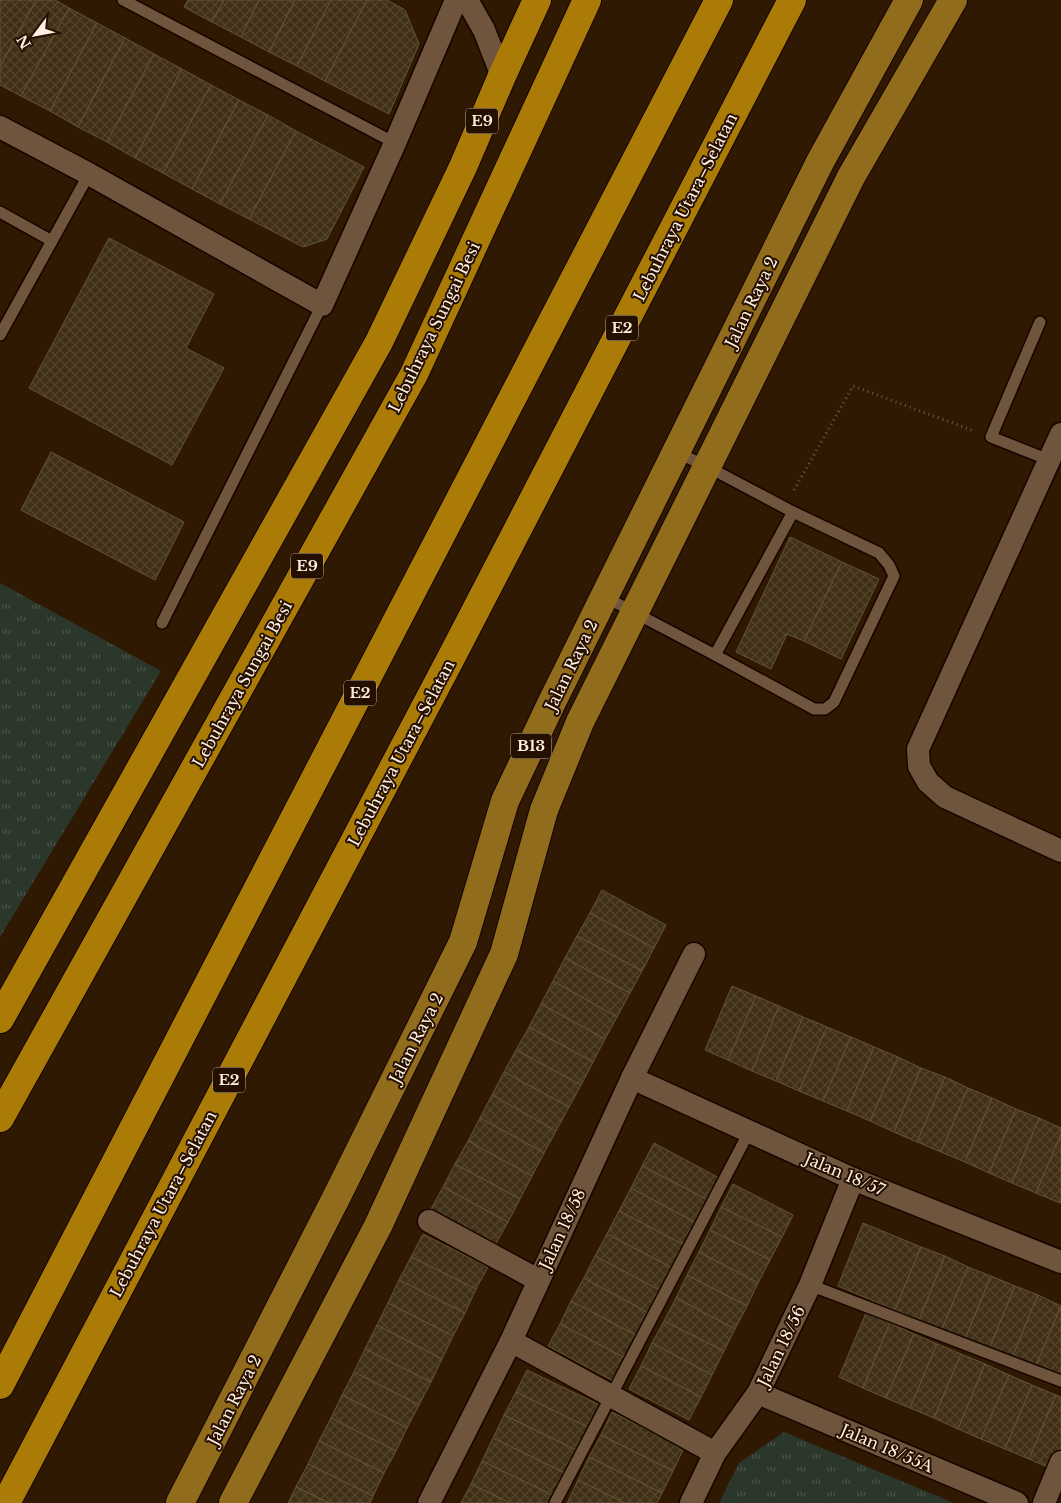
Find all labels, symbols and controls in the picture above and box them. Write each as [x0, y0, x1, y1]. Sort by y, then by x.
north arrow [10, 10, 60, 60]
text: N [13, 32, 35, 52]
road number: E9 [466, 108, 498, 134]
street label: Lebuhraya Utara–Selatan [629, 110, 741, 304]
street label: Lebuhraya Sungai Besi [384, 238, 484, 416]
street label: Jalan Raya 2 [720, 253, 782, 353]
road number: E2 [606, 316, 638, 340]
road number: E9 [291, 554, 323, 578]
street label: Lebuhraya Sungai Besi [188, 597, 296, 771]
street label: Jalan Raya 2 [540, 616, 602, 716]
street label: Lebuhraya Utara–Selatan [343, 656, 459, 850]
road number: E2 [344, 680, 376, 706]
road number: B13 [511, 734, 551, 758]
street label: Jalan Raya 2 [384, 990, 447, 1088]
road number: E2 [213, 1068, 245, 1092]
street label: Lebuhraya Utara–Selatan [105, 1107, 221, 1301]
street label: Jalan 18/57 [800, 1147, 889, 1200]
street label: Jalan 18/58 [534, 1185, 589, 1274]
street label: Jalan 18/56 [752, 1302, 809, 1392]
street label: Jalan Raya 2 [202, 1352, 265, 1450]
street label: Jalan 18/55A [836, 1419, 937, 1477]

